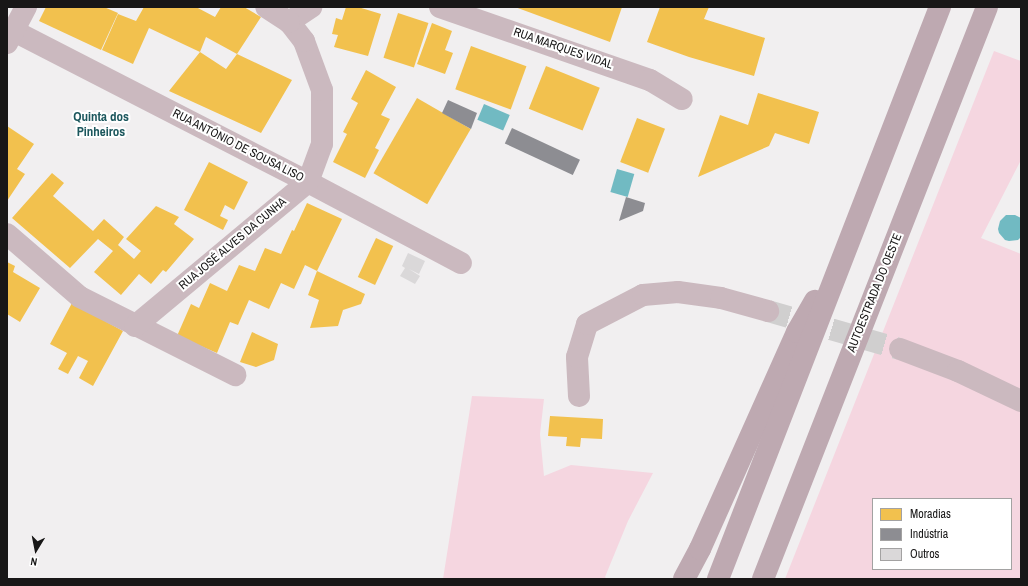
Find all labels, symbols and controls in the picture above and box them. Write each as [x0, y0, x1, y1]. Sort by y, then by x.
street label: RUA MARQUES VIDAL [511, 25, 615, 73]
street label: RUA ANTÓNIO DE SOUSA LISO [169, 106, 307, 186]
district label: Quinta dos Pinheiros [73, 110, 129, 141]
street label: RUA JOSÉ ALVES DA CUNHA [176, 194, 290, 294]
street label: AUTOESTRADA DO OESTE [844, 231, 906, 355]
legend [872, 498, 1012, 570]
text: Moradias [910, 506, 951, 522]
text: Indústria [910, 526, 948, 542]
north arrow [16, 530, 56, 570]
text: Outros [910, 546, 940, 562]
text: N [30, 554, 38, 569]

